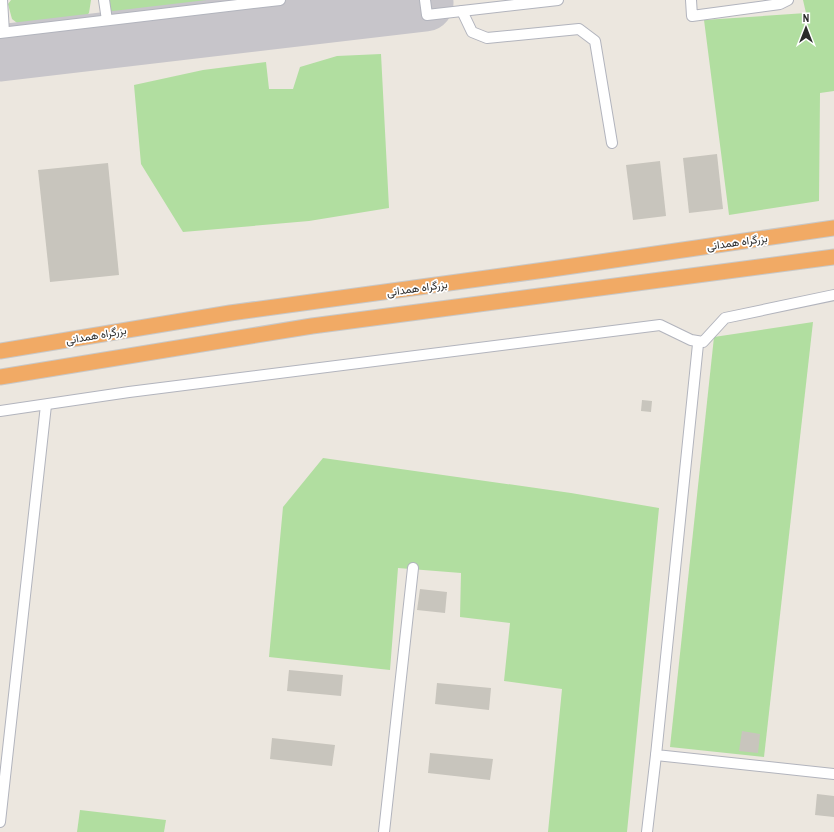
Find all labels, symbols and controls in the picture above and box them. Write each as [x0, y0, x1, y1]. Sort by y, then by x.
north arrow [786, 8, 826, 48]
text: N [803, 11, 809, 25]
street label: بزرگراه همدانی [706, 231, 768, 253]
street label: بزرگراه همدانی [386, 277, 448, 299]
street label: بزرگراه همدانی [65, 323, 127, 347]

